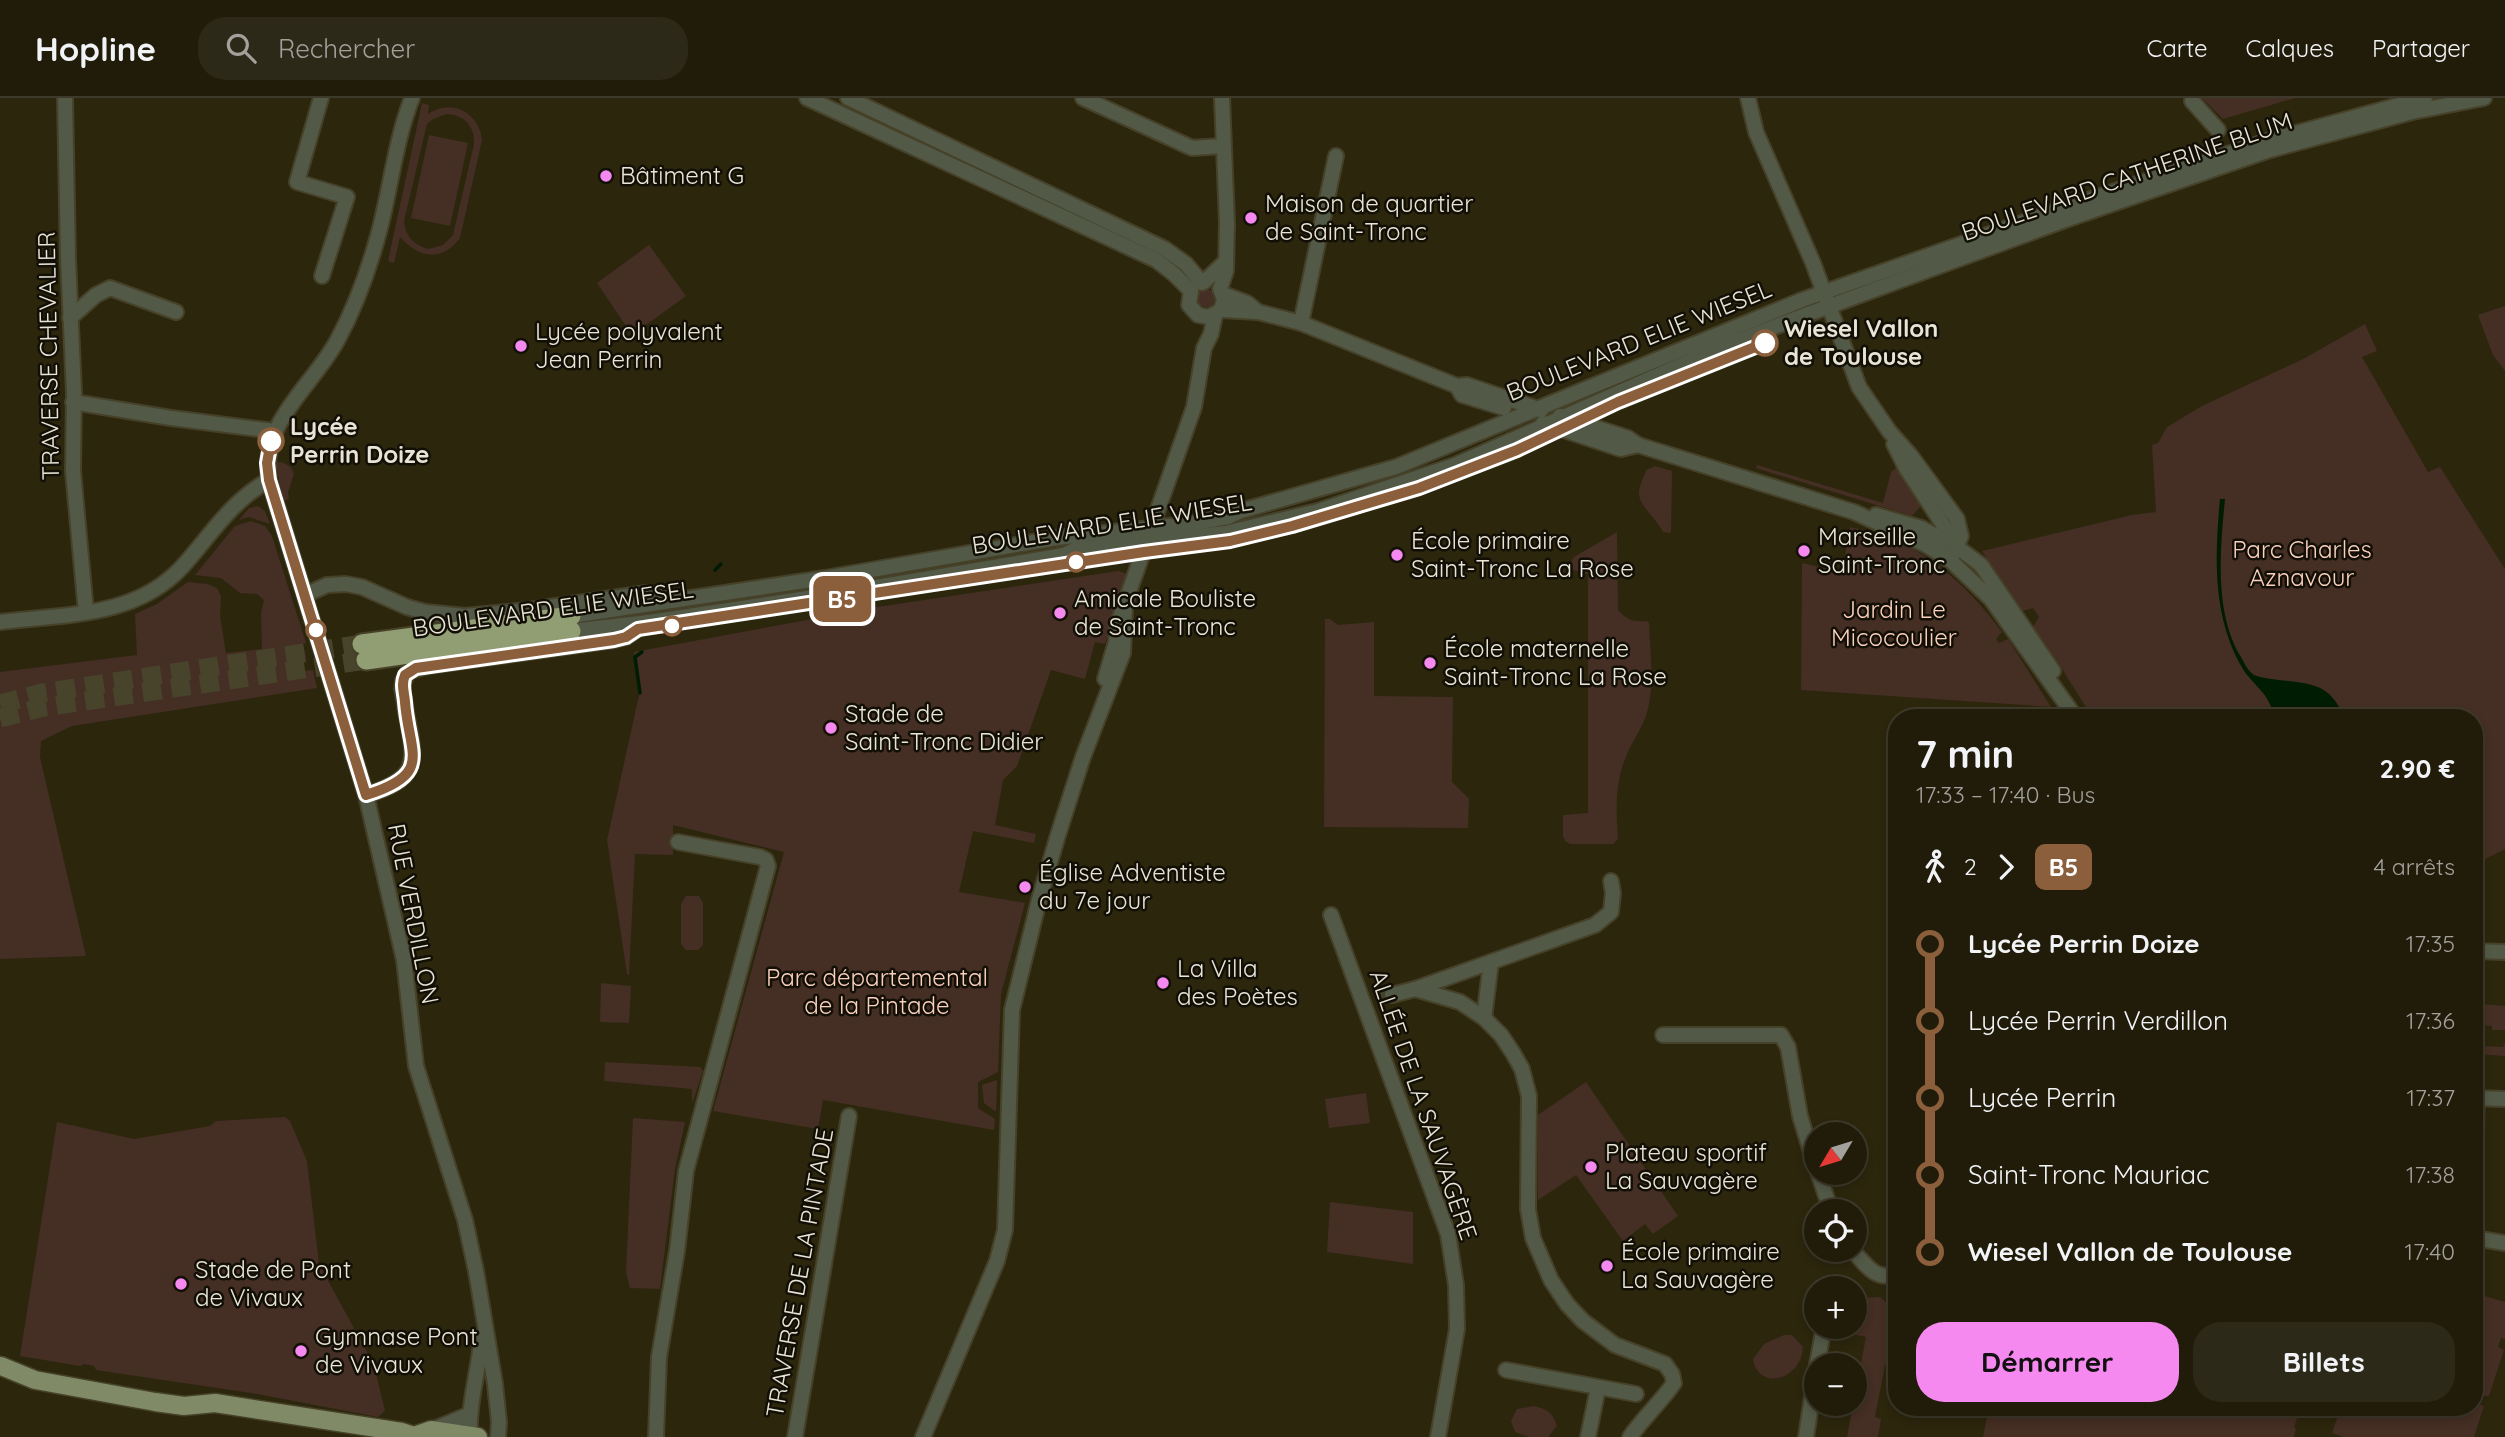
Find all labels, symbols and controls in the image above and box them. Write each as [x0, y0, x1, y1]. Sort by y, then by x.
search box [198, 17, 688, 80]
text: Hopline [35, 28, 156, 69]
icon: search [222, 29, 260, 67]
text: Rechercher [278, 32, 415, 65]
text: Carte [2146, 33, 2208, 63]
text: Calques [2246, 33, 2334, 63]
text: Partager [2372, 33, 2470, 63]
street label: BOULEVARD CATHERINE BLUM [1957, 105, 2296, 247]
place label: Bâtiment G [620, 160, 744, 190]
marker: Bâtiment G [598, 168, 614, 184]
place label: Maison de quartier de Saint-Tronc [1265, 188, 1473, 246]
marker: Maison de quartier de Saint-Tronc [1243, 210, 1259, 226]
street label: TRAVERSE CHEVALIER [31, 231, 65, 481]
street label: BOULEVARD ELIE WIESEL [1502, 273, 1776, 407]
place label: Wiesel Vallon de Toulouse [1784, 313, 1938, 371]
place label: Lycée polyvalent Jean Perrin [535, 316, 723, 374]
marker: Wiesel Vallon de Toulouse [1752, 330, 1778, 356]
marker: Lycée polyvalent Jean Perrin [513, 338, 529, 354]
place label: Lycée Perrin Doize [290, 411, 429, 469]
marker: Lycée Perrin Doize [258, 428, 284, 454]
street label: BOULEVARD ELIE WIESEL [970, 486, 1254, 560]
place label: Marseille Saint-Tronc [1818, 521, 1945, 579]
place label: École primaire Saint-Tronc La Rose [1411, 525, 1634, 583]
park label: Parc Charles Aznavour [2232, 534, 2372, 592]
marker: Marseille Saint-Tronc [1796, 543, 1812, 559]
marker: École primaire Saint-Tronc La Rose [1389, 547, 1405, 563]
unlabelled marker [1066, 552, 1086, 572]
street label: BOULEVARD ELIE WIESEL [410, 573, 695, 643]
line badge: B5 [810, 576, 874, 622]
place label: Amicale Bouliste de Saint-Tronc [1074, 583, 1256, 641]
text: B5 [827, 584, 857, 614]
park label: Jardin Le Micocoulier [1831, 594, 1957, 652]
marker: Amicale Bouliste de Saint-Tronc [1052, 605, 1068, 621]
unlabelled marker [662, 616, 682, 636]
unlabelled marker [306, 620, 326, 640]
place label: École maternelle Saint-Tronc La Rose [1444, 633, 1667, 691]
marker: École maternelle Saint-Tronc La Rose [1422, 655, 1438, 671]
place label: Stade de Saint-Tronc Didier [845, 698, 1044, 756]
marker: Stade de Saint-Tronc Didier [823, 720, 839, 736]
text: 7 min [1916, 730, 2014, 778]
text: 2.90 € [2379, 752, 2455, 785]
text: 17:33 – 17:40 · Bus [1916, 780, 2095, 809]
street label: RUE VERDILLON [382, 821, 446, 1007]
icon: walk [1916, 848, 1954, 886]
icon: forward [1987, 848, 2025, 886]
text: 2 [1964, 852, 1977, 881]
text: B5 [2049, 852, 2078, 882]
text: 4 arrêts [2373, 852, 2455, 881]
place label: Église Adventiste du 7e jour [1039, 857, 1226, 915]
marker: Église Adventiste du 7e jour [1017, 879, 1033, 895]
text: Lycée Perrin Doize [1968, 927, 2200, 960]
text: 17:35 [2406, 929, 2455, 958]
place label: La Villa des Poètes [1177, 953, 1298, 1011]
park label: Parc départemental de la Pintade [766, 962, 988, 1020]
street label: ALLÉE DE LA SAUVAGÈRE [1364, 966, 1484, 1244]
marker: La Villa des Poètes [1155, 975, 1171, 991]
text: Lycée Perrin Verdillon [1968, 1004, 2228, 1037]
text: 17:36 [2406, 1006, 2455, 1035]
text: Lycée Perrin [1968, 1081, 2116, 1114]
text: 17:37 [2407, 1083, 2455, 1112]
north arrow [1804, 1122, 1867, 1185]
map controls [1804, 1122, 1867, 1416]
street label: TRAVERSE DE LA PINTADE [759, 1126, 839, 1420]
place label: Plateau sportif La Sauvagère [1605, 1137, 1767, 1195]
text: Saint-Tronc Mauriac [1968, 1158, 2209, 1191]
marker: Plateau sportif La Sauvagère [1583, 1159, 1599, 1175]
text: 17:38 [2406, 1160, 2455, 1189]
button: locate [1804, 1199, 1867, 1262]
text: Wiesel Vallon de Toulouse [1968, 1235, 2292, 1268]
place label: École primaire La Sauvagère [1621, 1236, 1780, 1294]
text: 17:40 [2405, 1237, 2455, 1266]
place label: Stade de Pont de Vivaux [195, 1254, 351, 1312]
marker: École primaire La Sauvagère [1599, 1258, 1615, 1274]
marker: Stade de Pont de Vivaux [173, 1276, 189, 1292]
button: + [1804, 1276, 1867, 1339]
place label: Gymnase Pont de Vivaux [315, 1321, 478, 1379]
button: Démarrer [1916, 1322, 2179, 1402]
button: Billets [2193, 1322, 2455, 1402]
marker: Gymnase Pont de Vivaux [293, 1343, 309, 1359]
button: − [1804, 1353, 1867, 1416]

